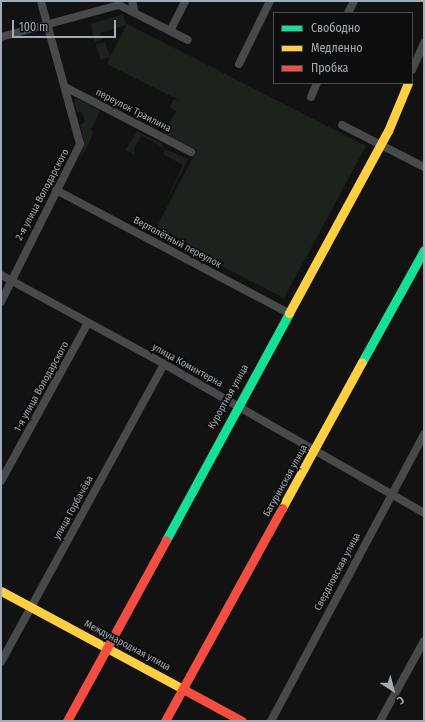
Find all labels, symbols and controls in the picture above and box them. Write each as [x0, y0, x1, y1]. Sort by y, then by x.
scale bar [14, 12, 118, 38]
legend [273, 12, 413, 84]
text: 100 m [19, 20, 48, 34]
text: Свободно [311, 21, 360, 35]
text: Медленно [311, 41, 363, 55]
text: Пробка [311, 61, 349, 75]
street label: переулок Траилина [93, 87, 173, 135]
street label: 2-я улица Володарского [14, 147, 72, 243]
street label: Вертолётный переулок [131, 215, 223, 271]
street label: 1-я улица Володарского [12, 340, 72, 434]
street label: улица Коминтерна [150, 342, 224, 390]
street label: Курортная улица [206, 363, 252, 431]
street label: Батуринская улица [261, 443, 311, 519]
street label: улица Горбачёва [51, 474, 97, 542]
street label: Свердловская улица [312, 531, 364, 613]
street label: Международная улица [82, 618, 172, 674]
north arrow [373, 670, 413, 710]
text: С [394, 693, 407, 707]

